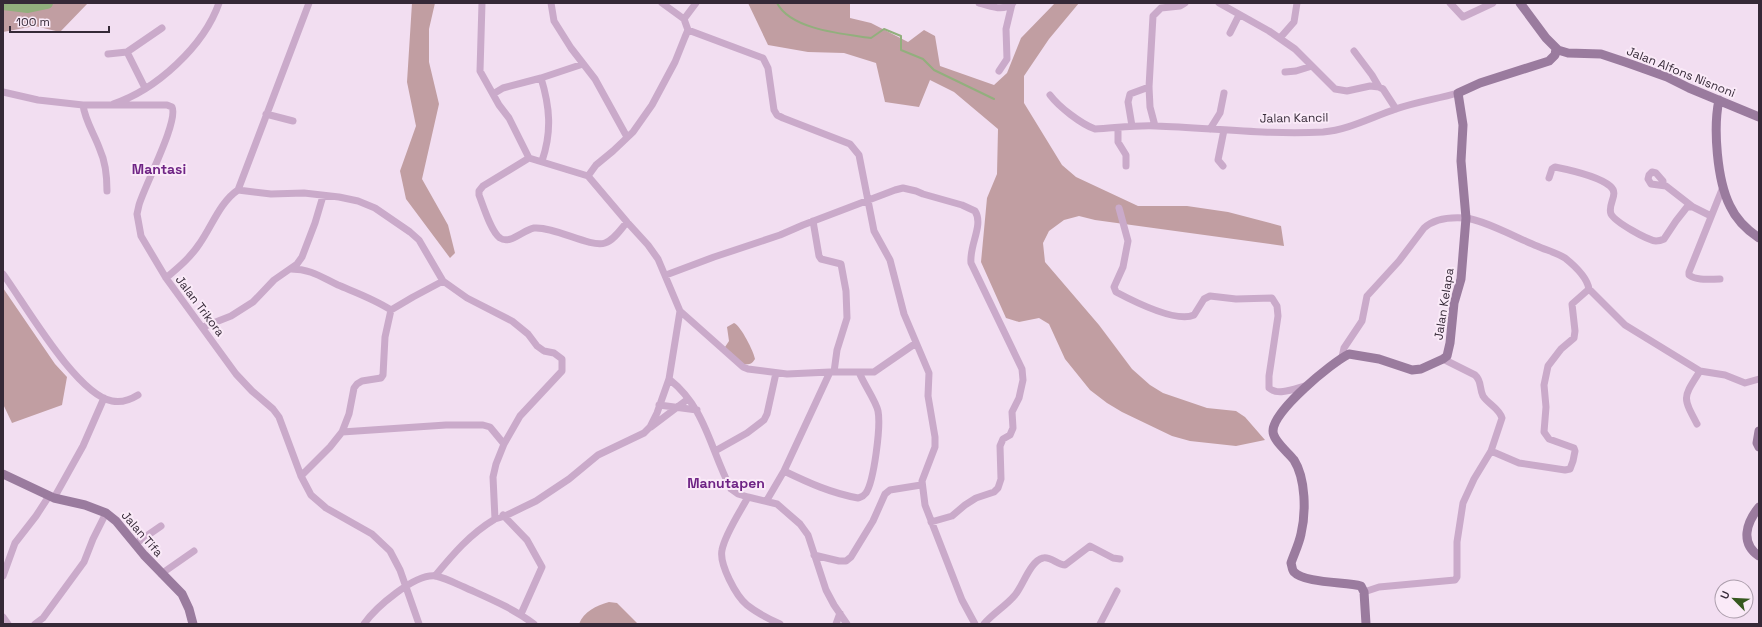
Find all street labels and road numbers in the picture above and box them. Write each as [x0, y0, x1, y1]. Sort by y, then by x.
street label: Jalan Alfons Nisnoni [1624, 43, 1738, 101]
street label: Jalan Kancil [1260, 109, 1328, 127]
street label: Jalan Kelapa [1430, 267, 1458, 341]
street label: Jalan Trikora [172, 272, 228, 340]
street label: Jalan Tifa [118, 508, 166, 560]

